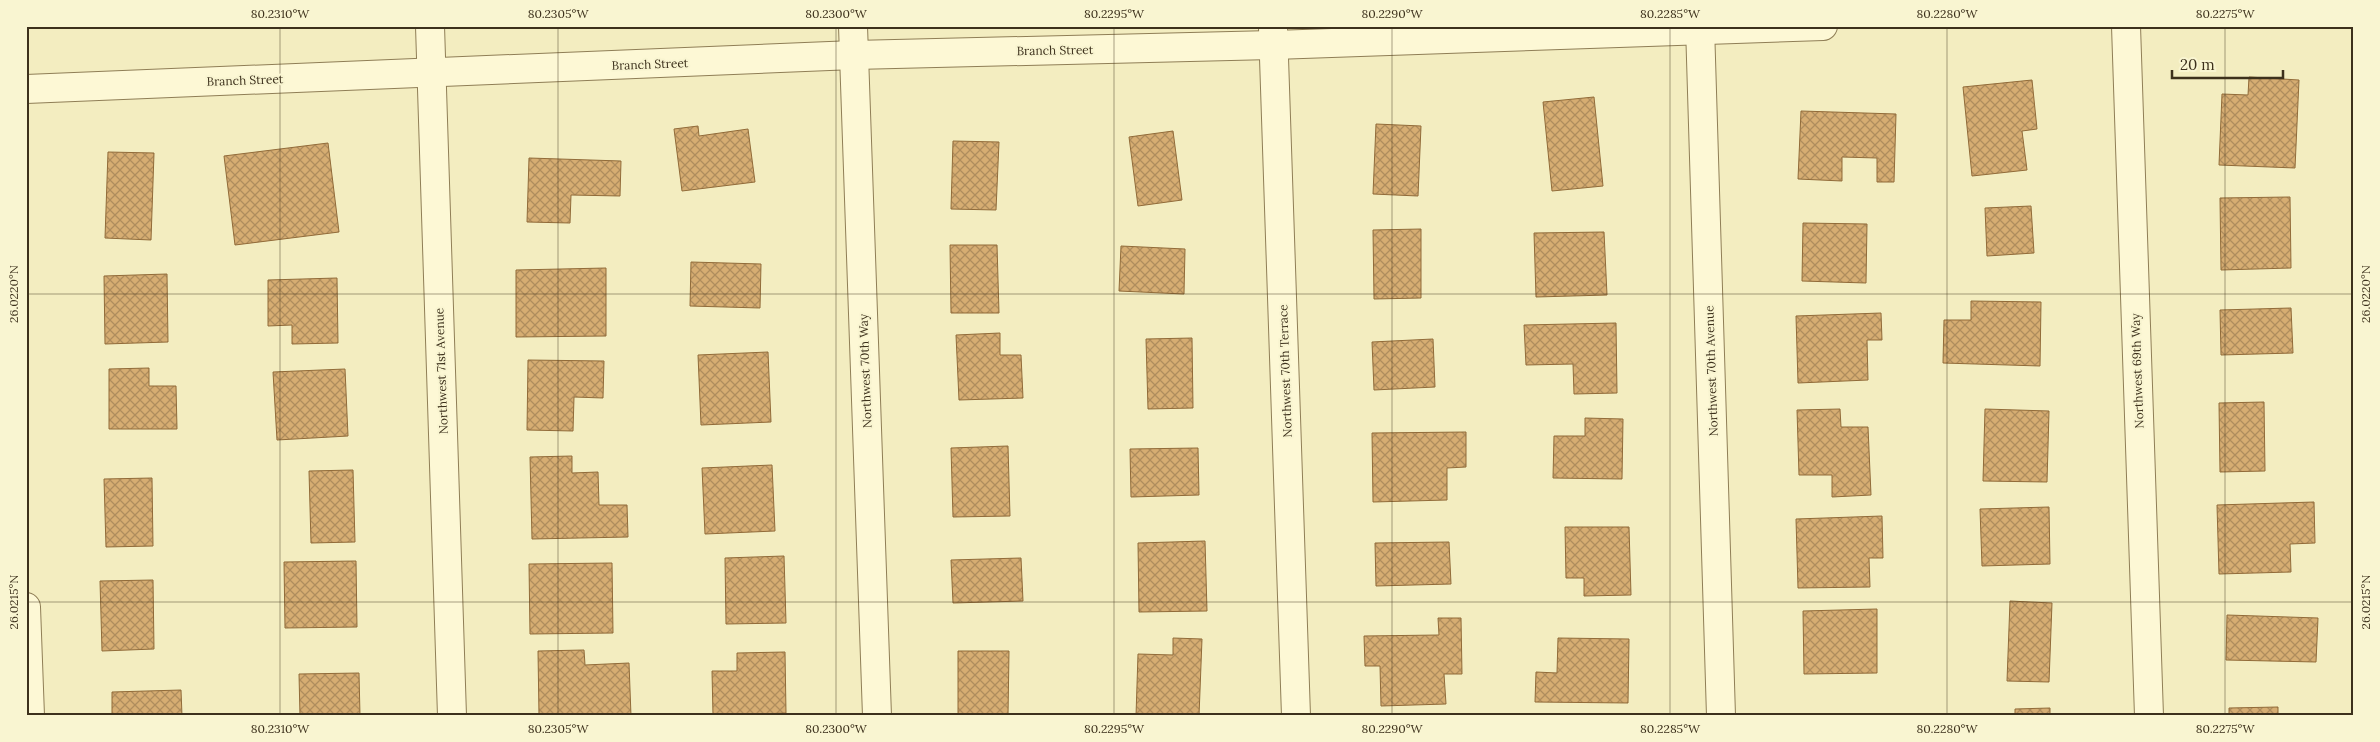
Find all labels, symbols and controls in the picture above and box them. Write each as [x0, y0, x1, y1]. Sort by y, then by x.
text: 80.2310°W [251, 6, 310, 21]
text: 80.2305°W [528, 6, 589, 21]
text: 80.2300°W [805, 6, 868, 21]
text: 80.2295°W [1084, 6, 1145, 21]
text: 80.2290°W [1361, 6, 1424, 21]
text: 80.2285°W [1640, 6, 1701, 21]
text: 80.2280°W [1917, 6, 1978, 21]
text: 80.2275°W [2196, 6, 2255, 21]
street label: Branch Street [1017, 42, 1094, 58]
scale bar [2172, 48, 2284, 80]
street label: Branch Street [611, 55, 689, 73]
text: 20 m [2180, 55, 2215, 74]
street label: Branch Street [206, 71, 284, 89]
text: 26.0220°N [6, 265, 21, 323]
text: 26.0220°N [2358, 265, 2373, 323]
street label: Northwest 70th Terrace [1275, 304, 1295, 438]
street label: Northwest 70th Avenue [1701, 305, 1721, 437]
street label: Northwest 71st Avenue [431, 307, 451, 434]
street label: Northwest 70th Way [855, 313, 874, 428]
street label: Northwest 69th Way [2127, 313, 2147, 429]
text: 26.0215°N [6, 575, 21, 629]
text: 26.0215°N [2358, 575, 2373, 629]
text: 80.2310°W [251, 721, 310, 736]
text: 80.2305°W [528, 721, 589, 736]
text: 80.2300°W [805, 721, 868, 736]
text: 80.2295°W [1084, 721, 1145, 736]
text: 80.2290°W [1361, 721, 1424, 736]
text: 80.2285°W [1640, 721, 1701, 736]
text: 80.2280°W [1917, 721, 1978, 736]
text: 80.2275°W [2196, 721, 2255, 736]

